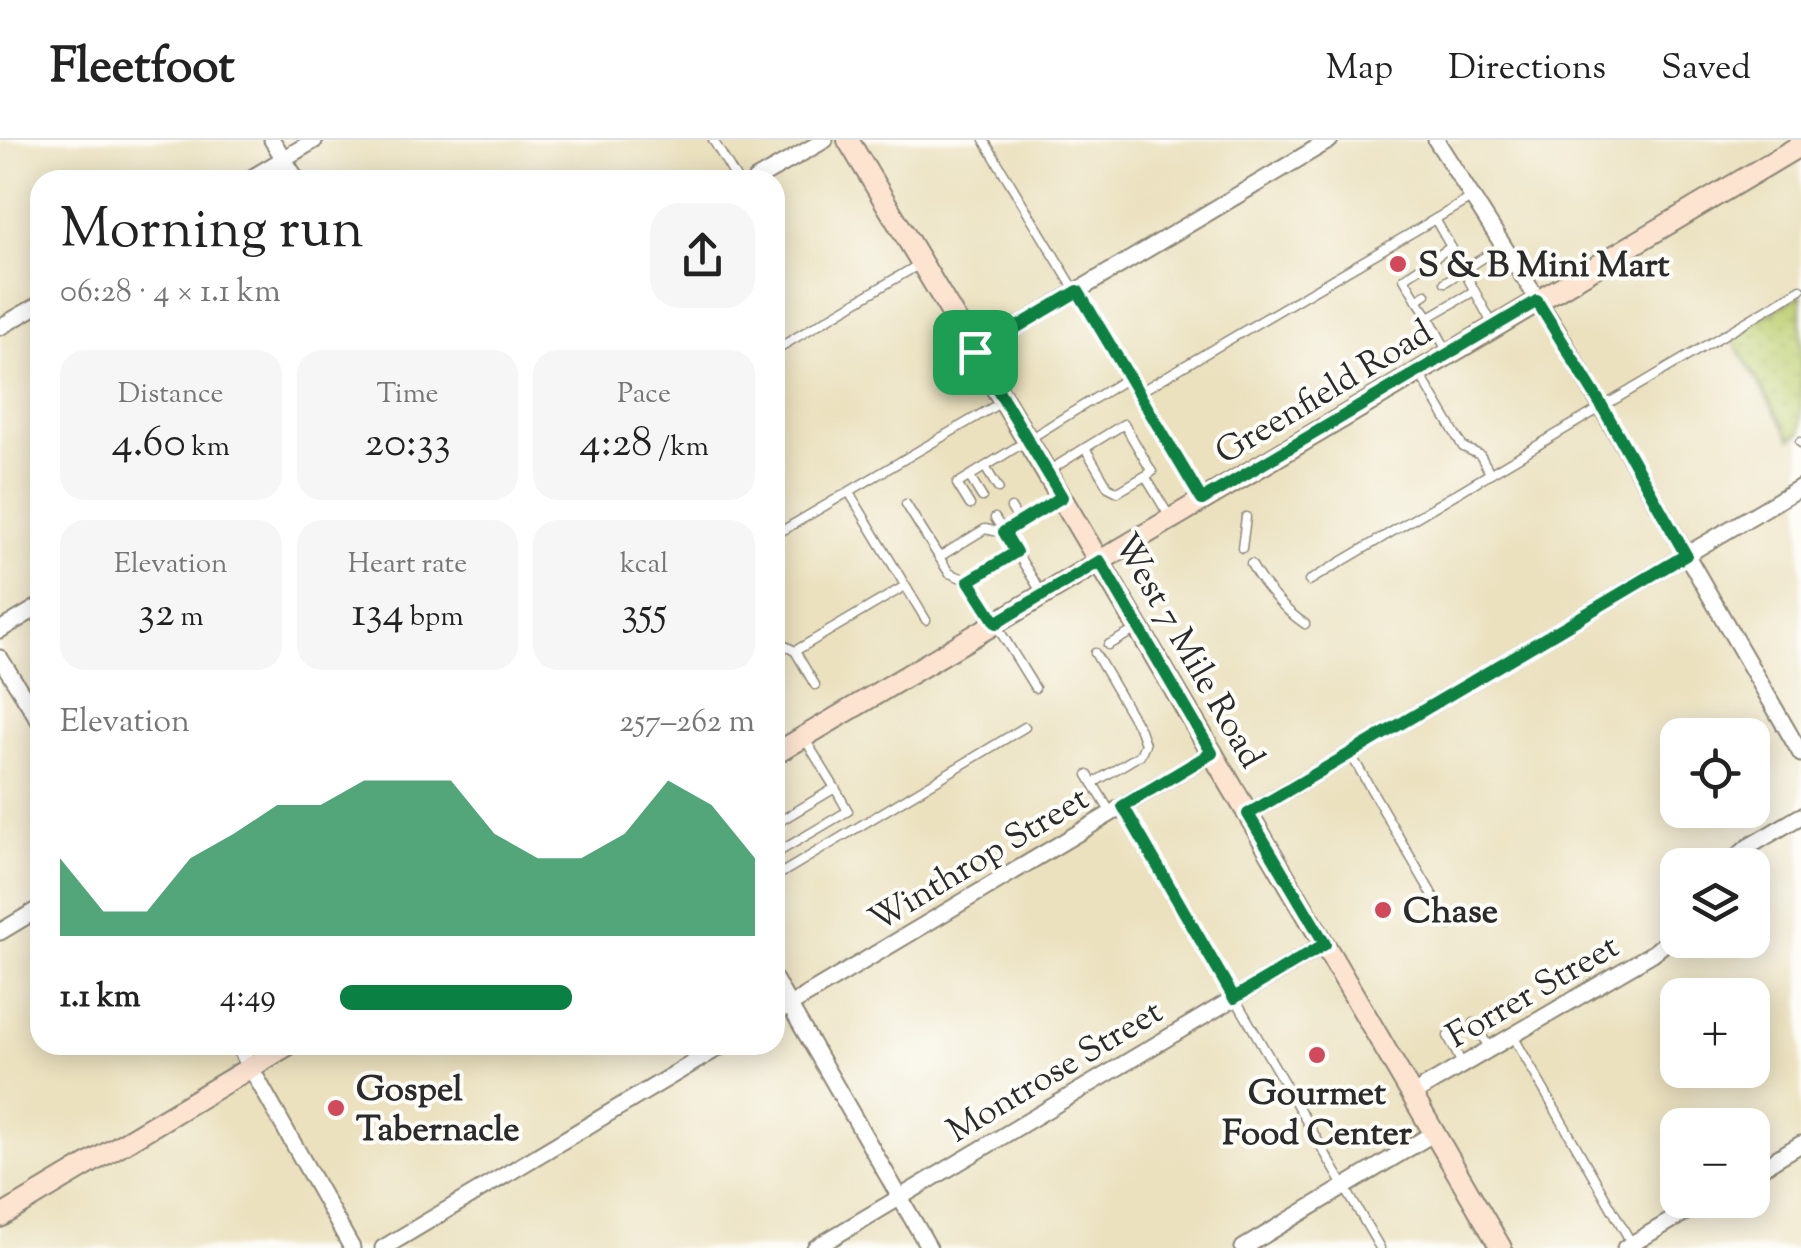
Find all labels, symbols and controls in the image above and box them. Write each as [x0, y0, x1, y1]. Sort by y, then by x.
text: Fleetfoot [50, 35, 235, 104]
text: Map [1326, 44, 1393, 95]
text: Directions [1448, 44, 1606, 95]
text: Saved [1661, 44, 1751, 95]
text: Morning run [60, 193, 364, 272]
button: share [650, 203, 755, 308]
place label: S & B Mini Mart [1418, 242, 1670, 293]
marker: S & B Mini Mart [1387, 253, 1409, 275]
text: 06:28 · 4 × 1.1 km [60, 270, 281, 316]
street label: Greenfield Road [1206, 309, 1443, 479]
pin [933, 310, 1018, 395]
icon: arrive [948, 325, 1003, 380]
text: Distance [118, 375, 224, 415]
text: Time [376, 375, 439, 415]
text: Pace [617, 375, 671, 415]
text: 4.60 [112, 415, 186, 475]
text: 20:33 [364, 415, 451, 475]
text: 4:28 [579, 415, 652, 475]
text: km [186, 428, 230, 468]
text: /km [652, 428, 709, 468]
street label: West 7 Mile Road [1099, 525, 1275, 779]
text: Elevation [114, 545, 228, 585]
text: Heart rate [348, 545, 467, 585]
text: kcal [620, 545, 668, 585]
text: 32 [138, 585, 175, 645]
text: 134 [351, 585, 404, 645]
text: 355 [621, 585, 667, 645]
text: m [175, 598, 204, 638]
text: bpm [404, 598, 464, 638]
text: Elevation [60, 700, 190, 746]
text: 257–262 m [619, 700, 755, 746]
map controls [1660, 718, 1770, 1218]
button: locate [1660, 718, 1770, 828]
street label: Winthrop Street [860, 775, 1099, 947]
button: layers [1660, 848, 1770, 958]
place label: Chase [1403, 888, 1498, 939]
marker: Chase [1372, 899, 1394, 921]
street label: Forrer Street [1438, 923, 1629, 1063]
text: 1.1 km [60, 975, 141, 1021]
text: 4:49 [220, 975, 276, 1021]
button: + [1660, 978, 1770, 1088]
street label: Montrose Street [938, 988, 1173, 1158]
marker: Gourmet Food Center [1306, 1044, 1328, 1066]
place label: Gospel Tabernacle [356, 1066, 520, 1157]
place label: Gourmet Food Center [1222, 1070, 1413, 1161]
marker: Gospel Tabernacle [325, 1097, 347, 1119]
button: − [1660, 1108, 1770, 1218]

